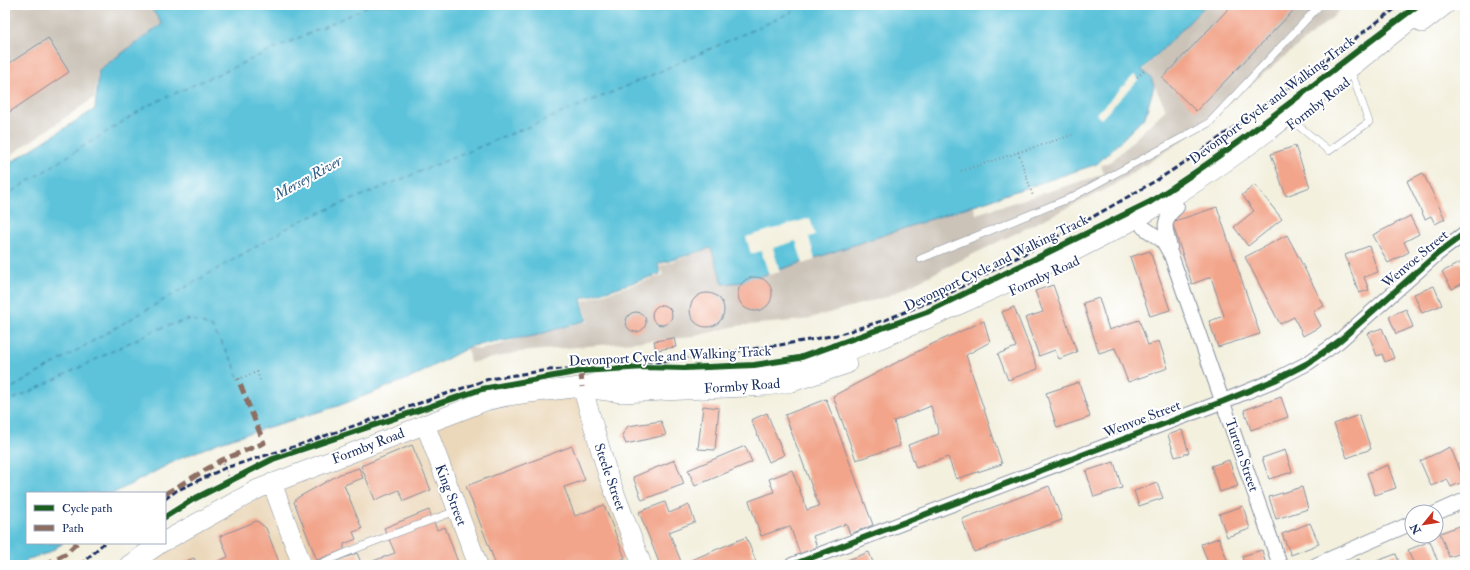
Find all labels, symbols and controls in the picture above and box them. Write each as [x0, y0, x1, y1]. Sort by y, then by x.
street label: Devonport Cycle and Walking Track [1186, 32, 1359, 169]
street label: Formby Road [1283, 74, 1354, 135]
water label: Mersey River [270, 151, 347, 205]
street label: Devonport Cycle and Walking Track [901, 211, 1091, 316]
street label: Wenvoe Street [1378, 226, 1452, 292]
street label: Formby Road [1006, 252, 1083, 301]
street label: Devonport Cycle and Walking Track [568, 342, 772, 371]
street label: Formby Road [703, 375, 781, 398]
street label: Wenvoe Street [1100, 396, 1183, 442]
street label: Turton Street [1222, 416, 1263, 494]
street label: Formby Road [329, 424, 407, 469]
street label: Steele Street [591, 441, 630, 513]
street label: King Street [432, 462, 471, 528]
legend [26, 492, 166, 544]
text: Cycle path [62, 501, 113, 516]
north arrow [1404, 504, 1444, 544]
text: N [1407, 520, 1424, 537]
text: Path [62, 521, 85, 536]

